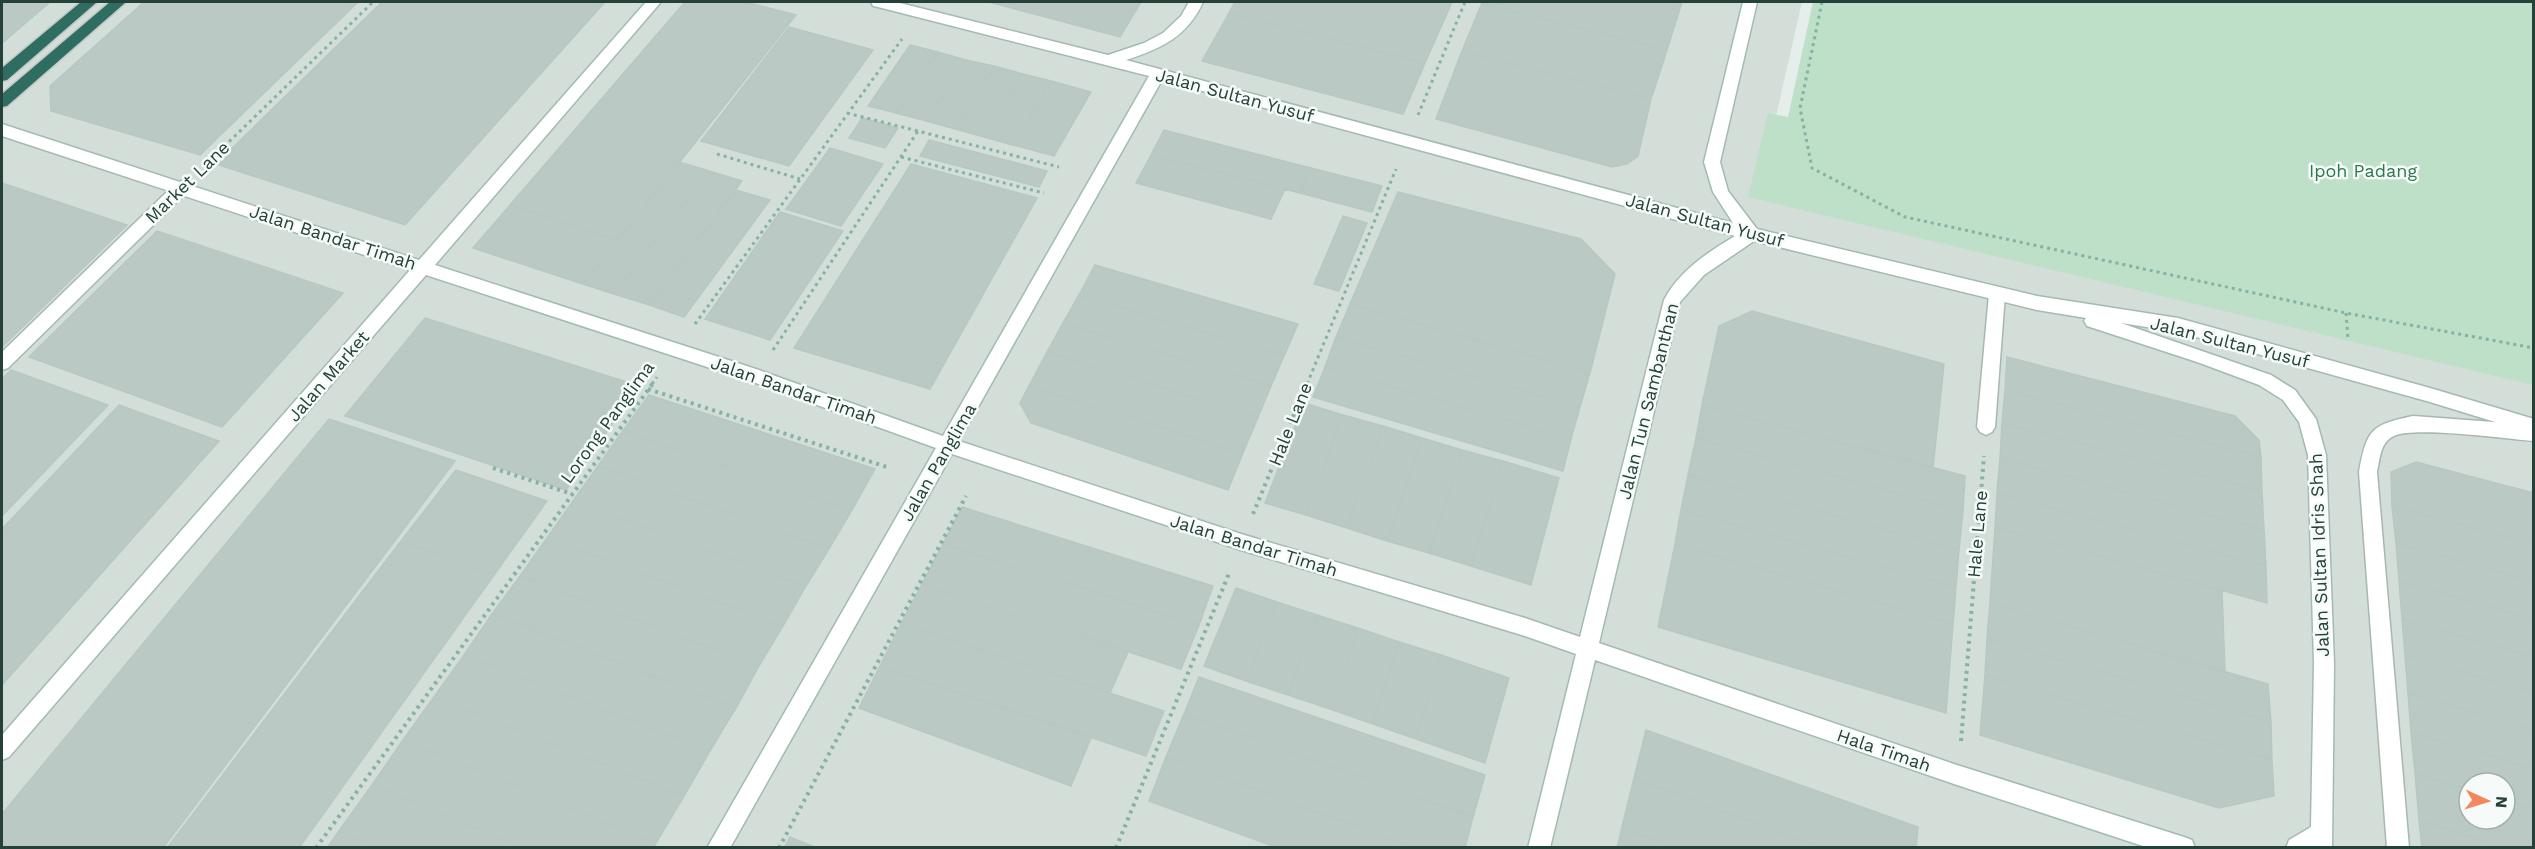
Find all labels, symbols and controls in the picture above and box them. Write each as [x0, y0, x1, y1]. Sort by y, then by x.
street label: Jalan Sultan Yusuf [1154, 64, 1316, 126]
street label: Market Lane [141, 137, 233, 227]
park label: Ipoh Padang [2309, 160, 2417, 181]
street label: Jalan Sultan Yusuf [1624, 189, 1786, 251]
street label: Jalan Bandar Timah [247, 200, 419, 274]
street label: Jalan Tun Sambanthan [1613, 301, 1683, 501]
street label: Jalan Sultan Yusuf [2148, 312, 2312, 372]
street label: Jalan Market [283, 326, 373, 426]
street label: Jalan Bandar Timah [708, 352, 880, 428]
street label: Lorong Panglima [556, 357, 658, 487]
street label: Hale Lane [1264, 379, 1316, 469]
street label: Jalan Panglima [896, 399, 980, 525]
street label: Jalan Sultan Idris Shah [2305, 453, 2333, 657]
street label: Hale Lane [1963, 489, 1991, 579]
street label: Jalan Bandar Timah [1168, 510, 1340, 580]
street label: Hala Timah [1834, 724, 1934, 776]
north arrow [2457, 771, 2517, 831]
text: N [2492, 795, 2511, 809]

